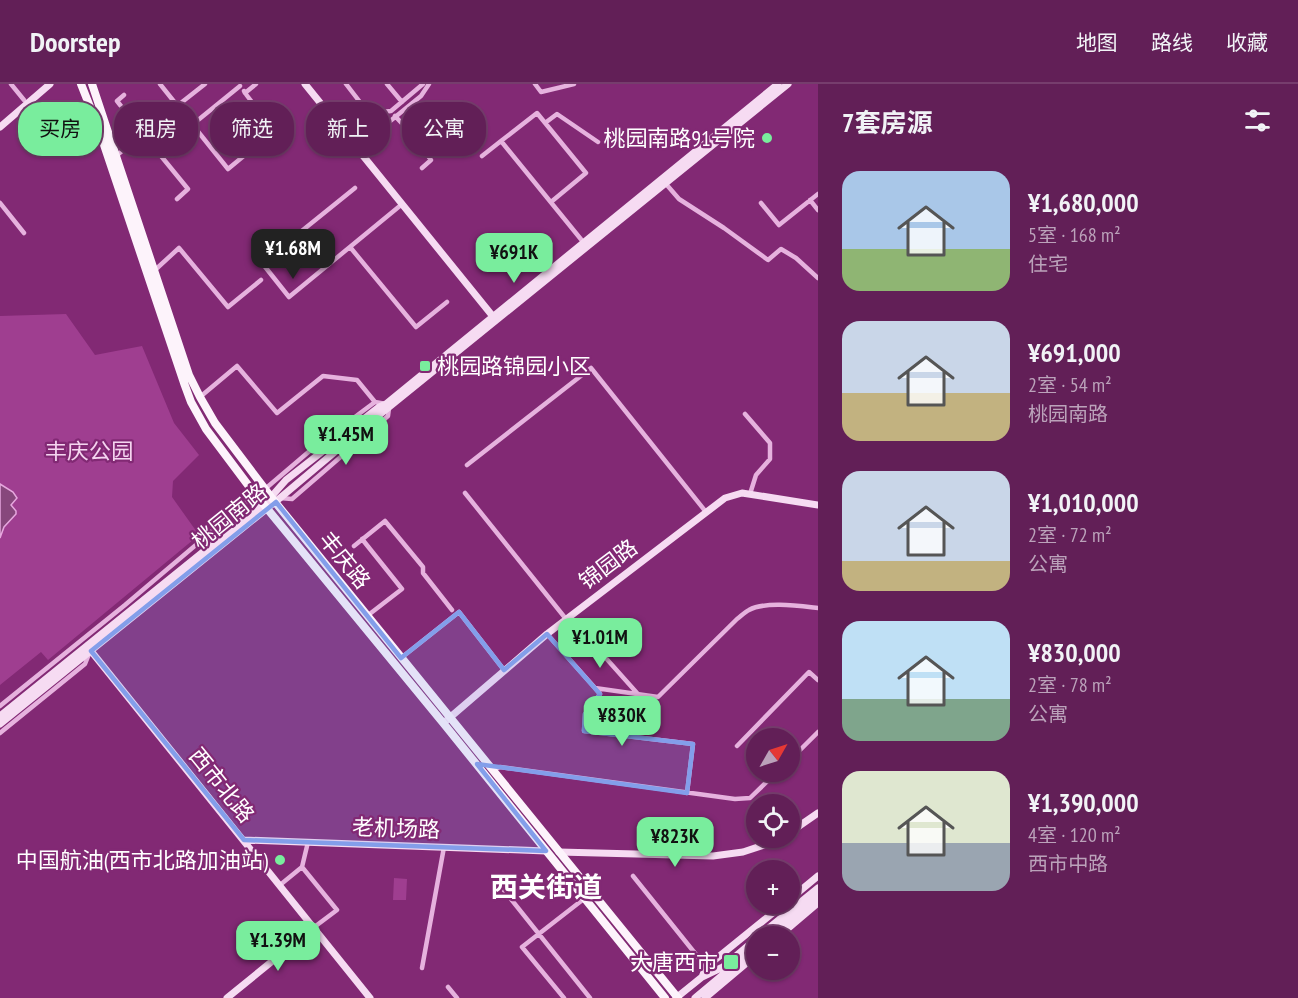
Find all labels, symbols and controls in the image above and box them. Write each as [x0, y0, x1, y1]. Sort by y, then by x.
text: Doorstep [30, 23, 121, 60]
text: 地图 [1076, 29, 1118, 56]
text: 路线 [1151, 29, 1193, 56]
text: 收藏 [1226, 29, 1268, 56]
chip: 买房 [18, 102, 102, 156]
chip: 租房 [114, 102, 198, 156]
chip: 筛选 [210, 102, 294, 156]
chip: 新上 [306, 102, 390, 156]
chip: 公寓 [402, 102, 486, 156]
icon: filters [1241, 104, 1274, 137]
text: 7套房源 [842, 106, 932, 139]
place label: 桃园南路91号院 [603, 124, 755, 152]
marker: 桃园南路91号院 [760, 131, 774, 145]
text: ¥1,680,000 [1028, 186, 1139, 219]
icon: home [890, 195, 962, 267]
text: 5室 · 168 m² [1028, 222, 1121, 248]
pin: ¥1.68M [244, 229, 342, 280]
pin: ¥691K [472, 233, 556, 284]
text: ¥1.68M [265, 235, 321, 261]
text: ¥691K [490, 239, 538, 265]
text: 住宅 [1028, 251, 1068, 277]
text: ¥691,000 [1028, 336, 1121, 369]
icon: home [890, 345, 962, 417]
place label: 桃园路锦园小区 [437, 352, 591, 380]
marker: 桃园路锦园小区 [418, 359, 432, 373]
text: 2室 · 54 m² [1028, 372, 1112, 398]
text: 桃园南路 [1028, 401, 1108, 427]
pin: ¥1.45M [297, 415, 395, 466]
text: ¥1.45M [318, 421, 374, 447]
park label: 丰庆公园 [45, 437, 133, 465]
street label: 桃园南路 [186, 477, 272, 555]
text: ¥1,010,000 [1028, 486, 1139, 519]
icon: home [890, 495, 962, 567]
text: 2室 · 72 m² [1028, 522, 1112, 548]
street label: 丰庆路 [313, 526, 377, 594]
street label: 锦园路 [573, 533, 643, 595]
text: 公寓 [1028, 551, 1068, 577]
pin: ¥1.01M [551, 618, 649, 669]
text: ¥1.01M [572, 624, 628, 650]
text: ¥830,000 [1028, 636, 1121, 669]
icon: home [890, 645, 962, 717]
text: 2室 · 78 m² [1028, 672, 1112, 698]
pin: ¥830K [580, 696, 664, 747]
text: 公寓 [1028, 701, 1068, 727]
text: ¥830K [598, 702, 646, 728]
north arrow [746, 728, 800, 782]
map controls [746, 728, 800, 980]
street label: 西市北路 [183, 742, 261, 828]
text: ¥1,390,000 [1028, 786, 1139, 819]
button: locate [746, 794, 800, 848]
icon: home [890, 795, 962, 867]
street label: 老机场路 [352, 812, 440, 844]
pin: ¥823K [633, 817, 717, 868]
text: 4室 · 120 m² [1028, 822, 1121, 848]
text: ¥823K [651, 823, 699, 849]
place label: 中国航油(西市北路加油站) [16, 846, 269, 874]
text: 西市中路 [1028, 851, 1108, 877]
marker: 中国航油(西市北路加油站) [273, 853, 287, 867]
button: + [746, 860, 800, 914]
district label: 西关街道 [490, 868, 602, 905]
pin: ¥1.39M [229, 921, 327, 972]
button: − [746, 926, 800, 980]
text: ¥1.39M [250, 927, 306, 953]
place label: 大唐西市 [630, 948, 718, 976]
marker: 大唐西市 [722, 953, 740, 971]

